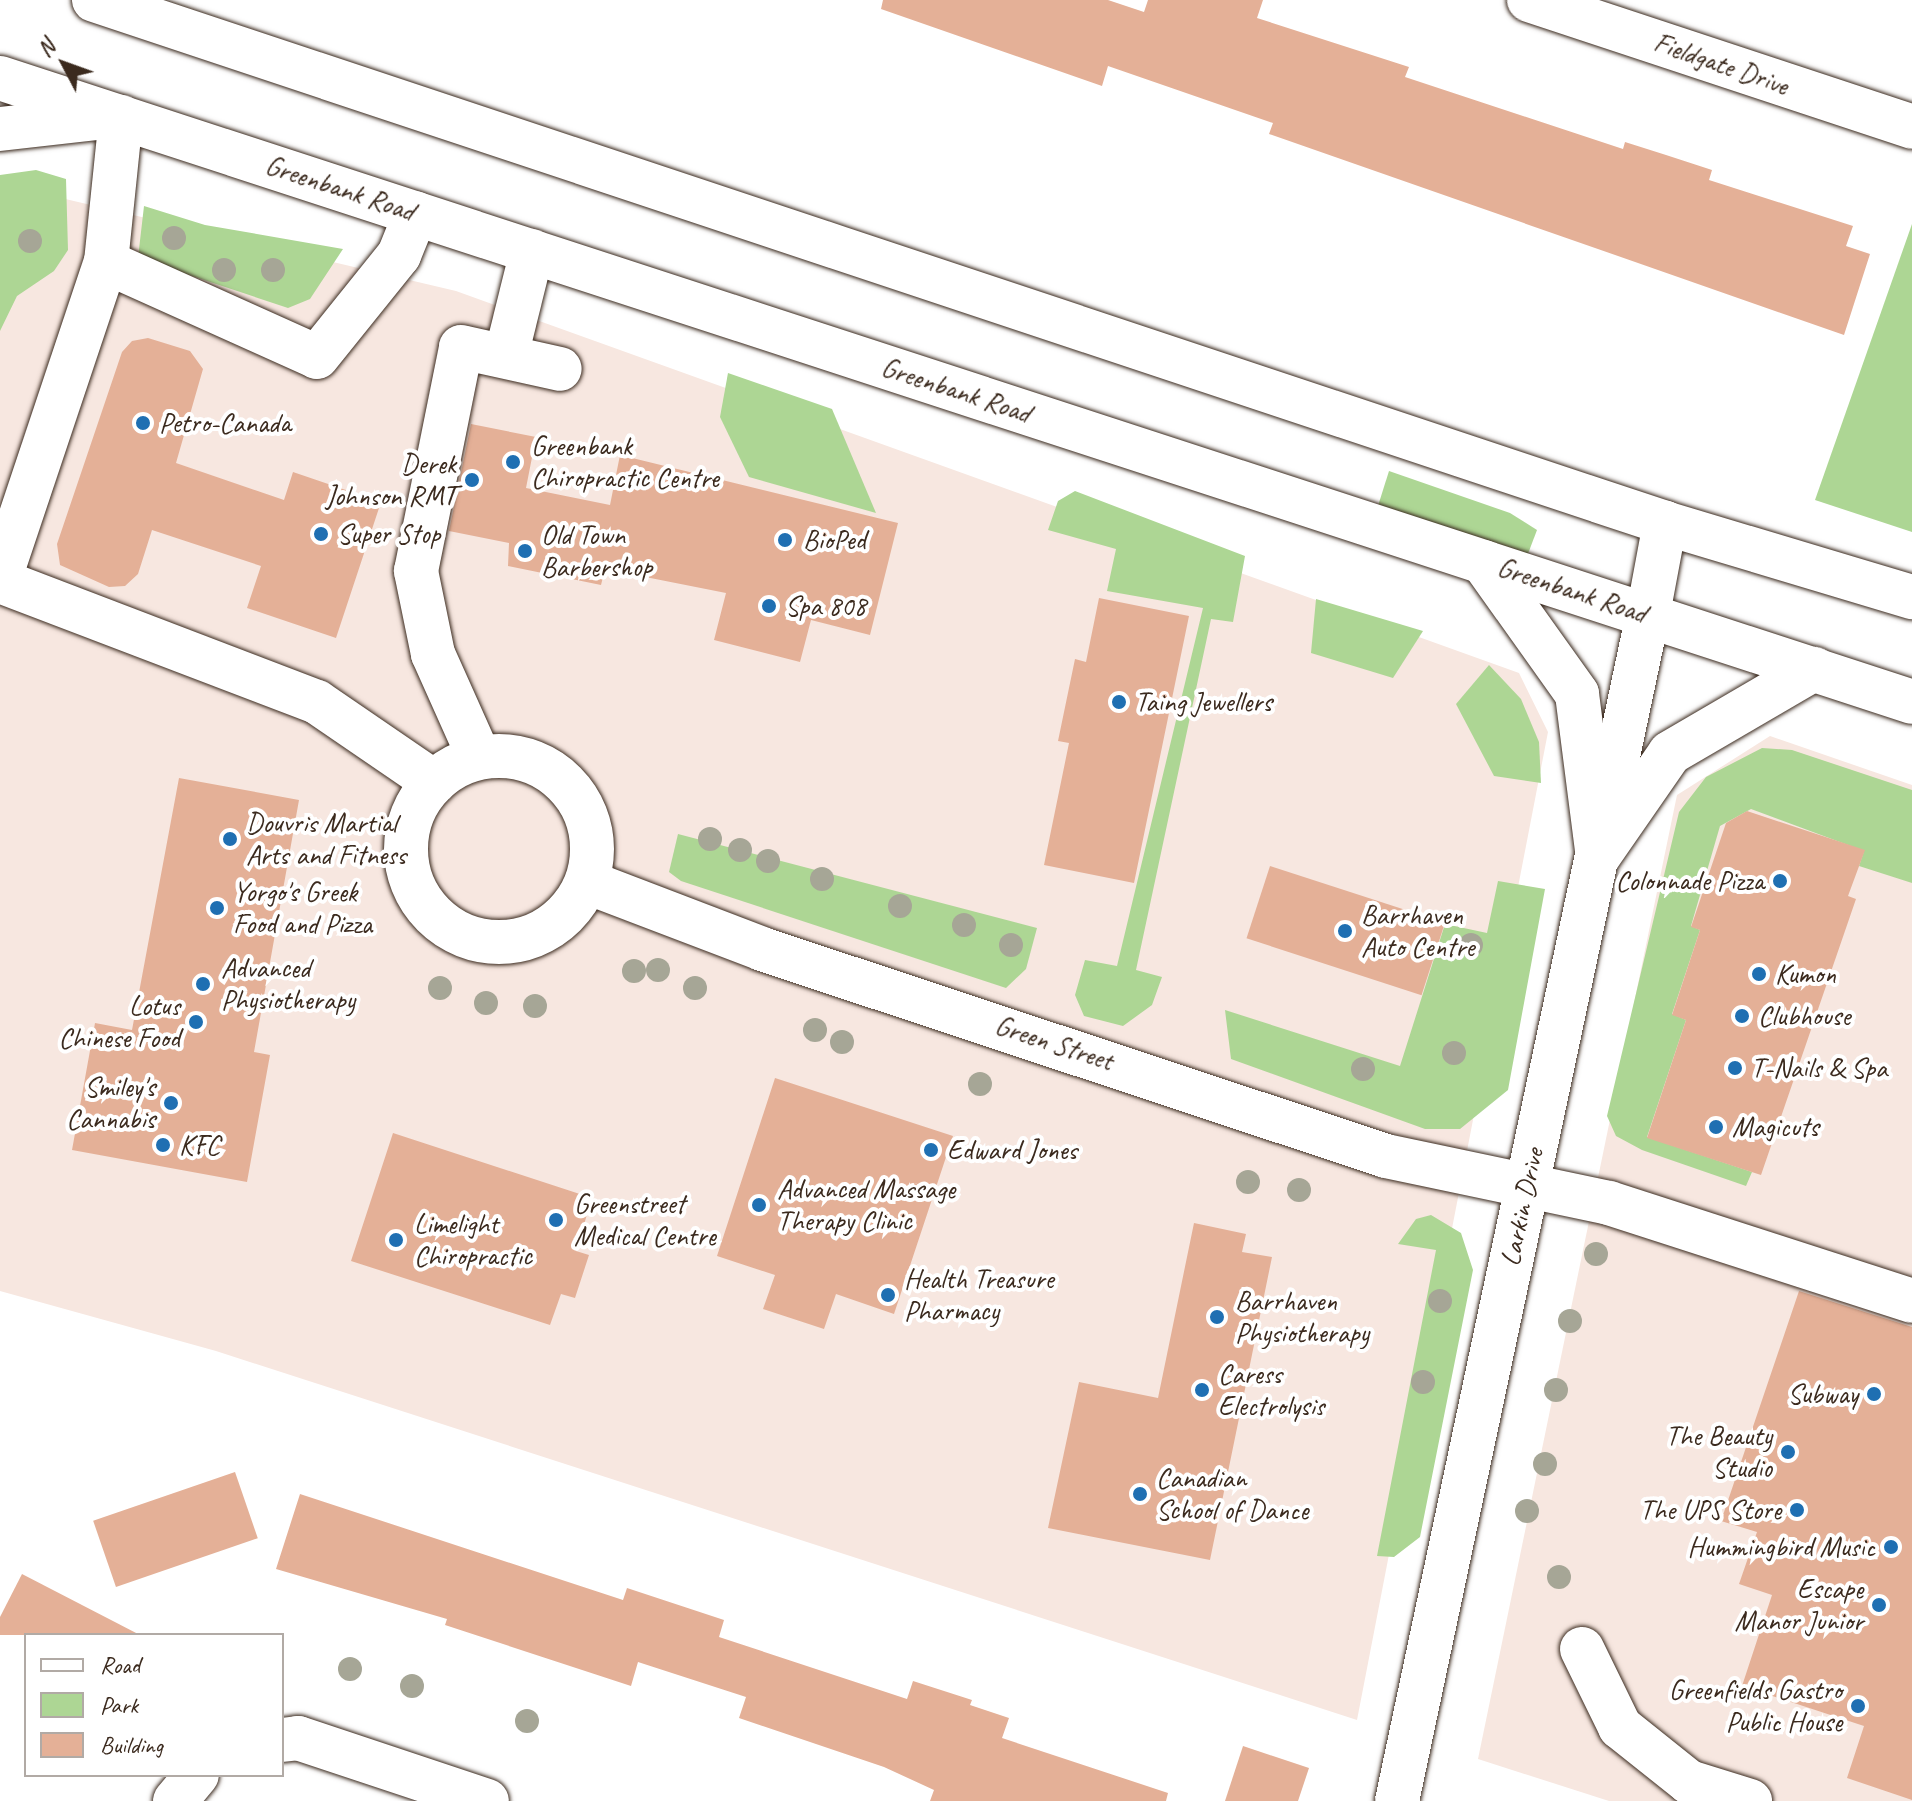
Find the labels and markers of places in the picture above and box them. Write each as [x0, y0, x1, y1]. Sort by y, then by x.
place label: Petro-Canada [159, 406, 291, 440]
marker: Petro-Canada [134, 414, 152, 432]
place label: Greenbank Chiropractic Centre [531, 429, 719, 495]
place label: Derek Johnson RMT [326, 447, 456, 513]
marker: Greenbank Chiropractic Centre [502, 451, 524, 473]
marker: Derek Johnson RMT [463, 471, 481, 489]
place label: Super Stop [337, 517, 441, 551]
place label: Old Town Barbershop [541, 518, 652, 584]
place label: BioPed [803, 523, 866, 557]
marker: Super Stop [312, 525, 330, 543]
marker: BioPed [774, 529, 796, 551]
marker: Old Town Barbershop [516, 542, 534, 560]
place label: Spa 808 [785, 589, 866, 623]
marker: Spa 808 [760, 597, 778, 615]
place label: Taing Jewellers [1135, 685, 1271, 719]
marker: Taing Jewellers [1110, 693, 1128, 711]
place label: Douvris Martial Arts and Fitness [246, 806, 406, 872]
marker: Douvris Martial Arts and Fitness [221, 830, 239, 848]
place label: Colonnade Pizza [1615, 864, 1764, 898]
marker: Colonnade Pizza [1771, 872, 1789, 890]
place label: Yorgo's Greek Food and Pizza [233, 875, 373, 941]
place label: Barrhaven Auto Centre [1361, 898, 1474, 964]
marker: Yorgo's Greek Food and Pizza [208, 899, 226, 917]
marker: Barrhaven Auto Centre [1336, 922, 1354, 940]
place label: Advanced Physiotherapy [221, 951, 355, 1017]
place label: Kumon [1775, 957, 1836, 991]
marker: Kumon [1750, 965, 1768, 983]
marker: Advanced Physiotherapy [192, 973, 214, 995]
place label: Lotus Chinese Food [59, 989, 180, 1055]
place label: Clubhouse [1758, 999, 1850, 1033]
marker: Clubhouse [1733, 1007, 1751, 1025]
marker: Lotus Chinese Food [187, 1013, 205, 1031]
place label: T-Nails & Spa [1751, 1051, 1887, 1085]
marker: T-Nails & Spa [1726, 1059, 1744, 1077]
place label: Smiley's Cannabis [66, 1070, 155, 1136]
marker: Smiley's Cannabis [162, 1094, 180, 1112]
place label: Magicuts [1732, 1110, 1819, 1144]
marker: Magicuts [1707, 1118, 1725, 1136]
place label: KFC [179, 1128, 220, 1162]
place label: Edward Jones [947, 1133, 1077, 1167]
marker: KFC [154, 1136, 172, 1154]
marker: Edward Jones [922, 1141, 940, 1159]
place label: Advanced Massage Therapy Clinic [777, 1172, 955, 1238]
place label: Greenstreet Medical Centre [574, 1187, 716, 1253]
marker: Advanced Massage Therapy Clinic [748, 1194, 770, 1216]
place label: Limelight Chiropractic [414, 1207, 532, 1273]
marker: Greenstreet Medical Centre [545, 1209, 567, 1231]
marker: Limelight Chiropractic [385, 1229, 407, 1251]
place label: Health Treasure Pharmacy [904, 1262, 1054, 1328]
place label: Barrhaven Physiotherapy [1235, 1284, 1369, 1350]
marker: Health Treasure Pharmacy [879, 1286, 897, 1304]
marker: Barrhaven Physiotherapy [1206, 1306, 1228, 1328]
place label: Caress Electrolysis [1218, 1357, 1324, 1423]
place label: Subway [1787, 1377, 1858, 1411]
marker: Caress Electrolysis [1193, 1381, 1211, 1399]
marker: Subway [1865, 1385, 1883, 1403]
place label: The Beauty Studio [1666, 1419, 1772, 1485]
marker: The Beauty Studio [1779, 1443, 1797, 1461]
place label: Canadian School of Dance [1156, 1461, 1308, 1527]
marker: Canadian School of Dance [1131, 1485, 1149, 1503]
place label: The UPS Store [1640, 1493, 1781, 1527]
marker: The UPS Store [1788, 1501, 1806, 1519]
place label: Hummingbird Music [1688, 1530, 1875, 1564]
marker: Hummingbird Music [1882, 1538, 1900, 1556]
place label: Escape Manor Junior [1735, 1572, 1863, 1638]
marker: Escape Manor Junior [1870, 1596, 1888, 1614]
place label: Greenfields Gastro Public House [1669, 1673, 1842, 1739]
marker: Greenfields Gastro Public House [1849, 1697, 1867, 1715]

